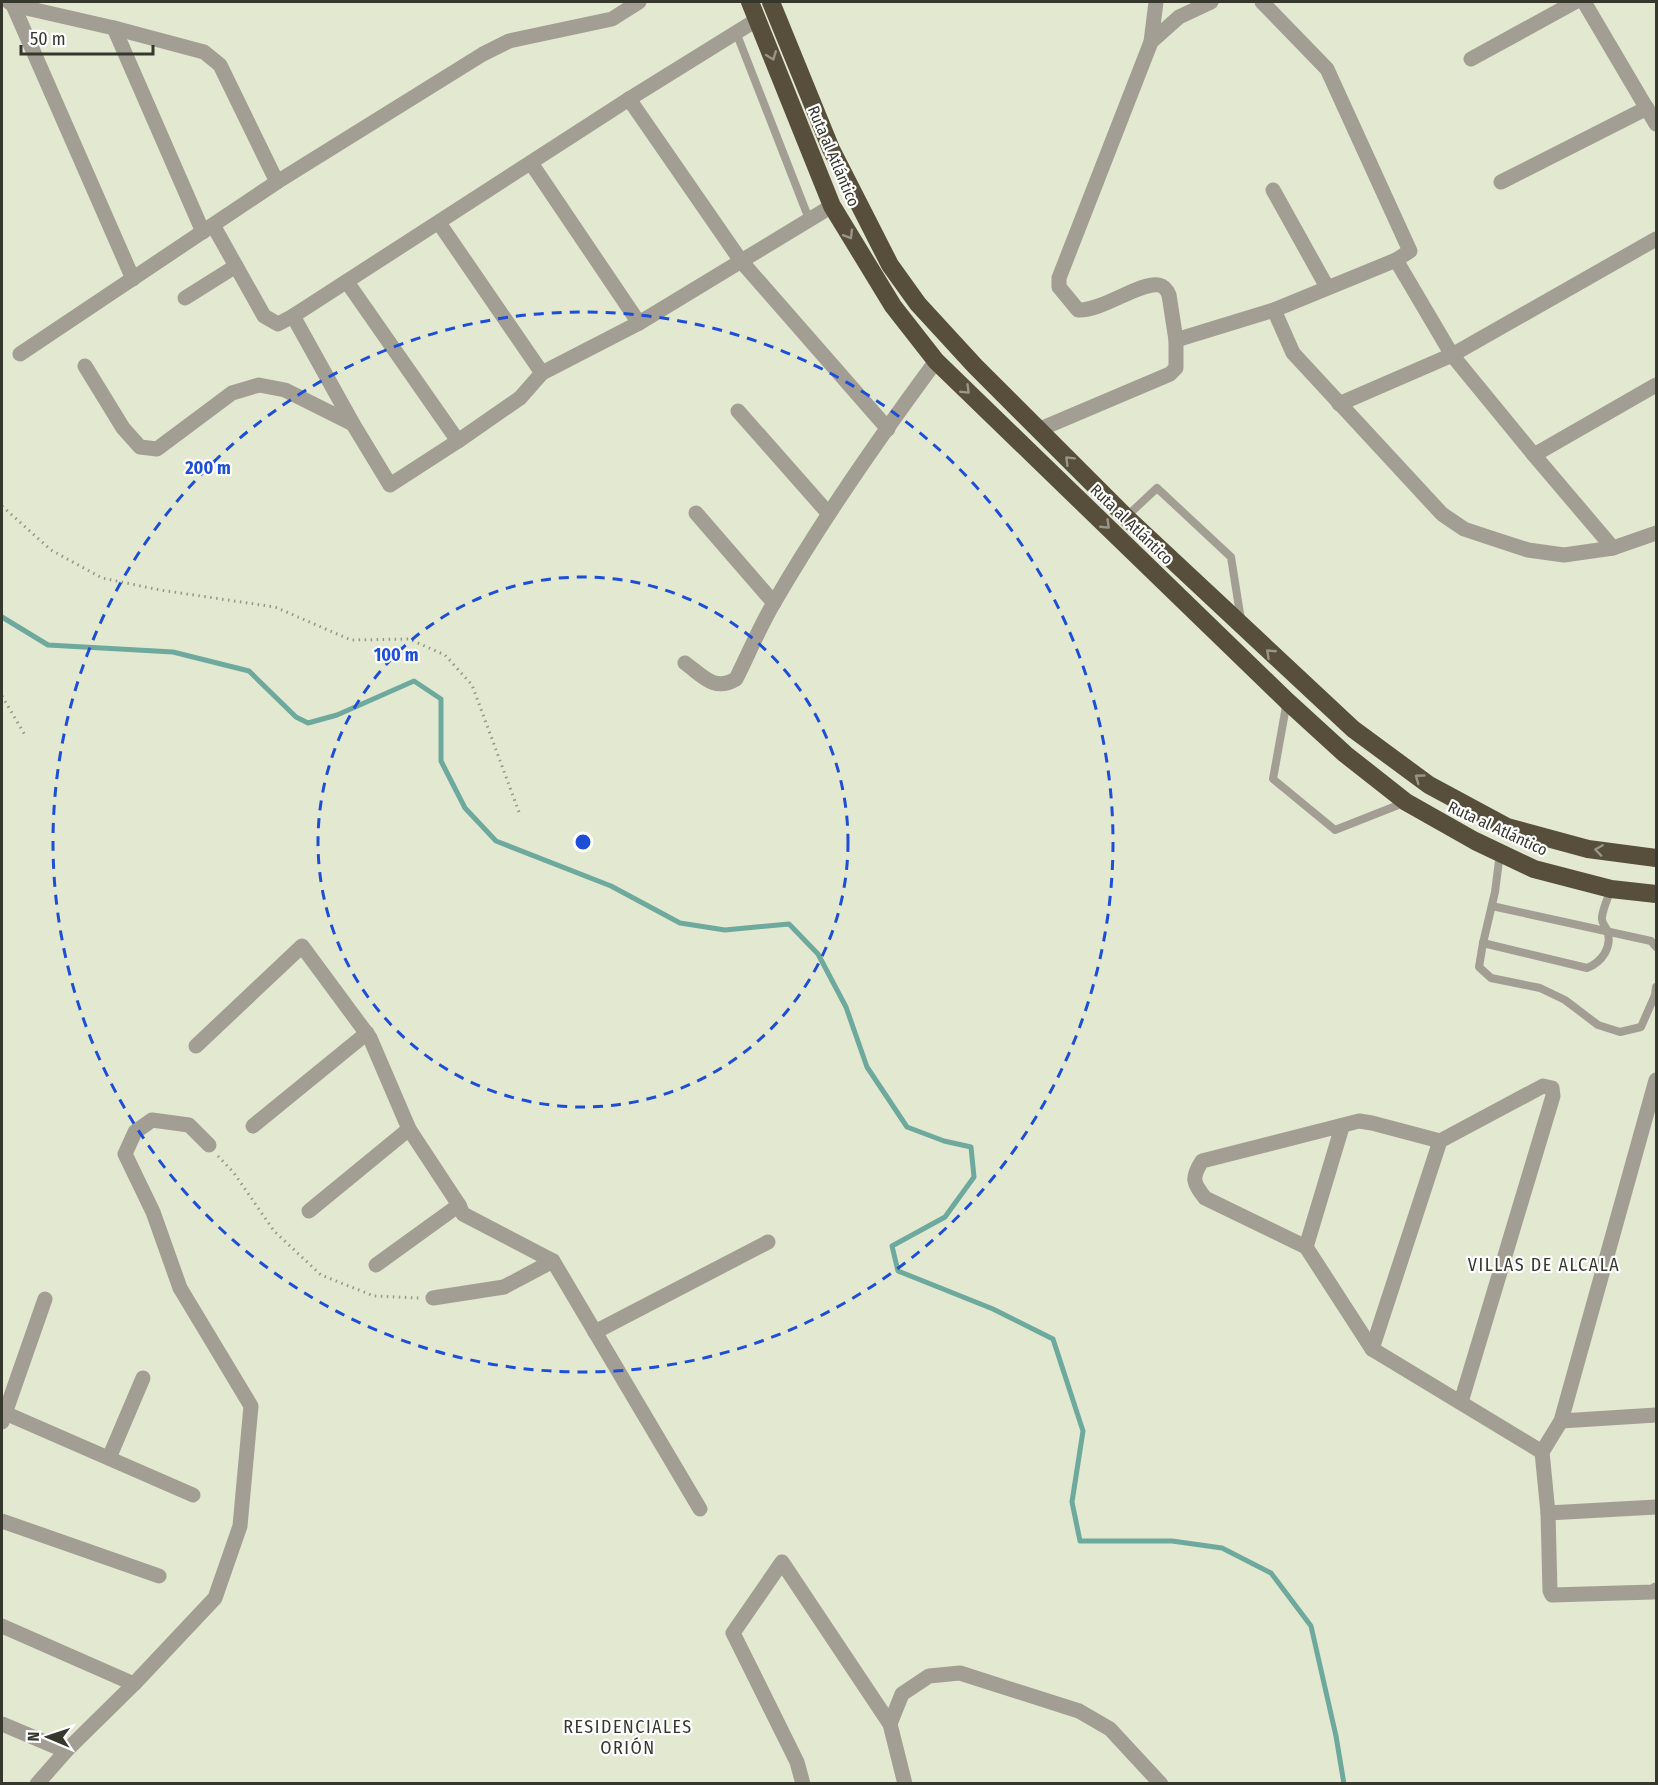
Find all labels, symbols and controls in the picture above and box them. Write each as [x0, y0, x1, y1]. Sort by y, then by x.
scale bar [21, 18, 153, 56]
text: 50 m [30, 28, 66, 50]
one-way arrow [765, 50, 777, 61]
street label: Ruta al Atlántico [804, 103, 863, 209]
one-way arrow [842, 229, 853, 239]
one-way arrow [959, 383, 969, 394]
one-way arrow [1065, 456, 1075, 467]
text: 200 m [184, 457, 231, 479]
street label: Ruta al Atlántico [1086, 480, 1177, 569]
one-way arrow [1098, 518, 1109, 529]
text: 100 m [374, 644, 418, 666]
one-way arrow [1267, 649, 1277, 660]
one-way arrow [1415, 774, 1426, 785]
street label: Ruta al Atlántico [1445, 797, 1551, 860]
centre of rings [573, 832, 593, 852]
one-way arrow [1594, 845, 1603, 857]
district label: VILLAS DE ALCALA [1468, 1254, 1620, 1276]
north arrow [18, 1707, 78, 1767]
district label: RESIDENCIALES ORIÓN [563, 1716, 693, 1759]
text: N [24, 1731, 43, 1742]

